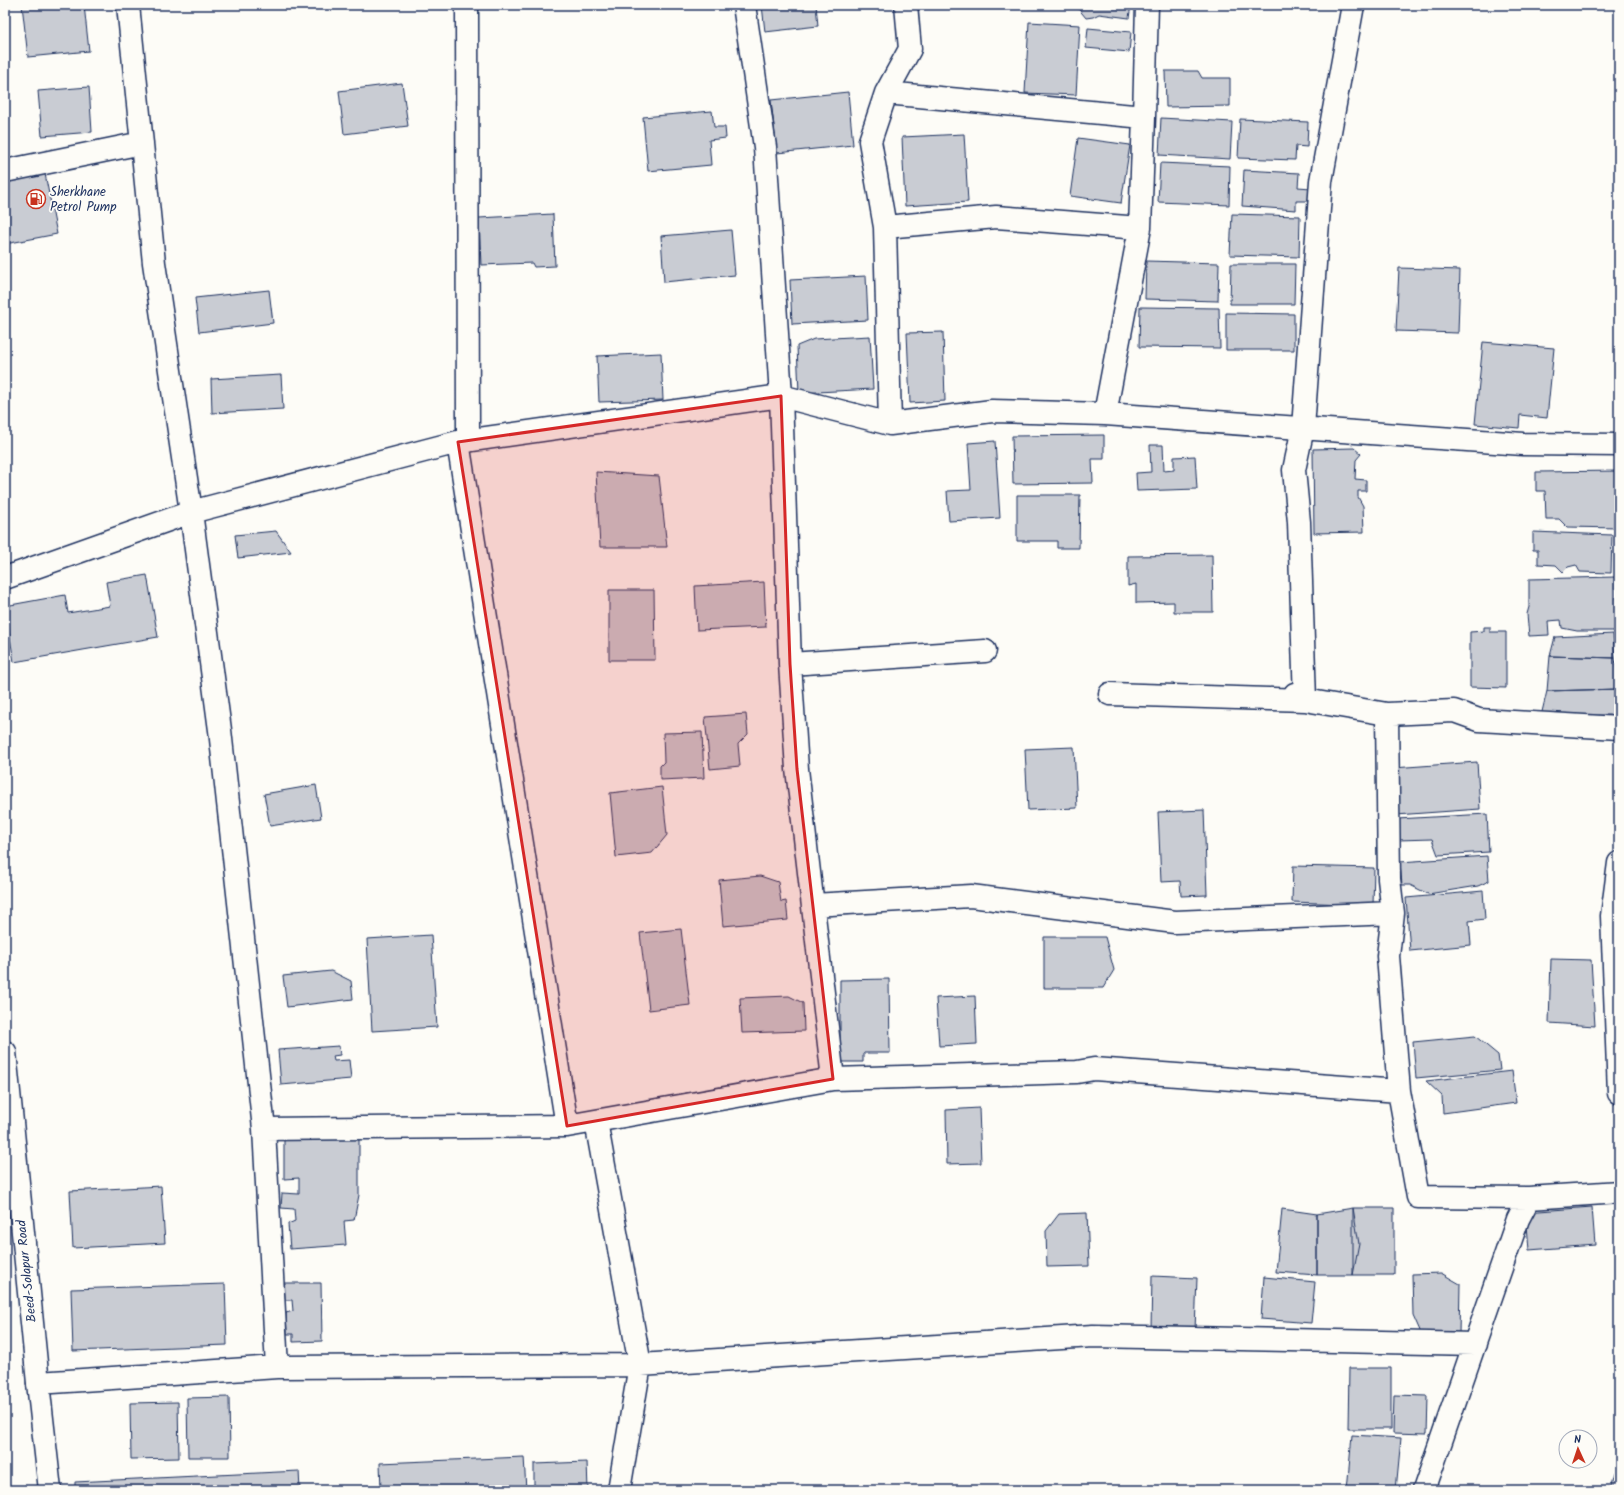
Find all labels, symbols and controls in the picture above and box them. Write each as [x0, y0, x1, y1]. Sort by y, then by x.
place label: Sherkhane Petrol Pump [50, 182, 117, 218]
fuel station icon: Sherkhane Petrol Pump [25, 188, 47, 210]
street label: Beed-Solapur Road [11, 1218, 43, 1323]
north arrow [1558, 1429, 1598, 1469]
text: N [1574, 1431, 1582, 1449]

